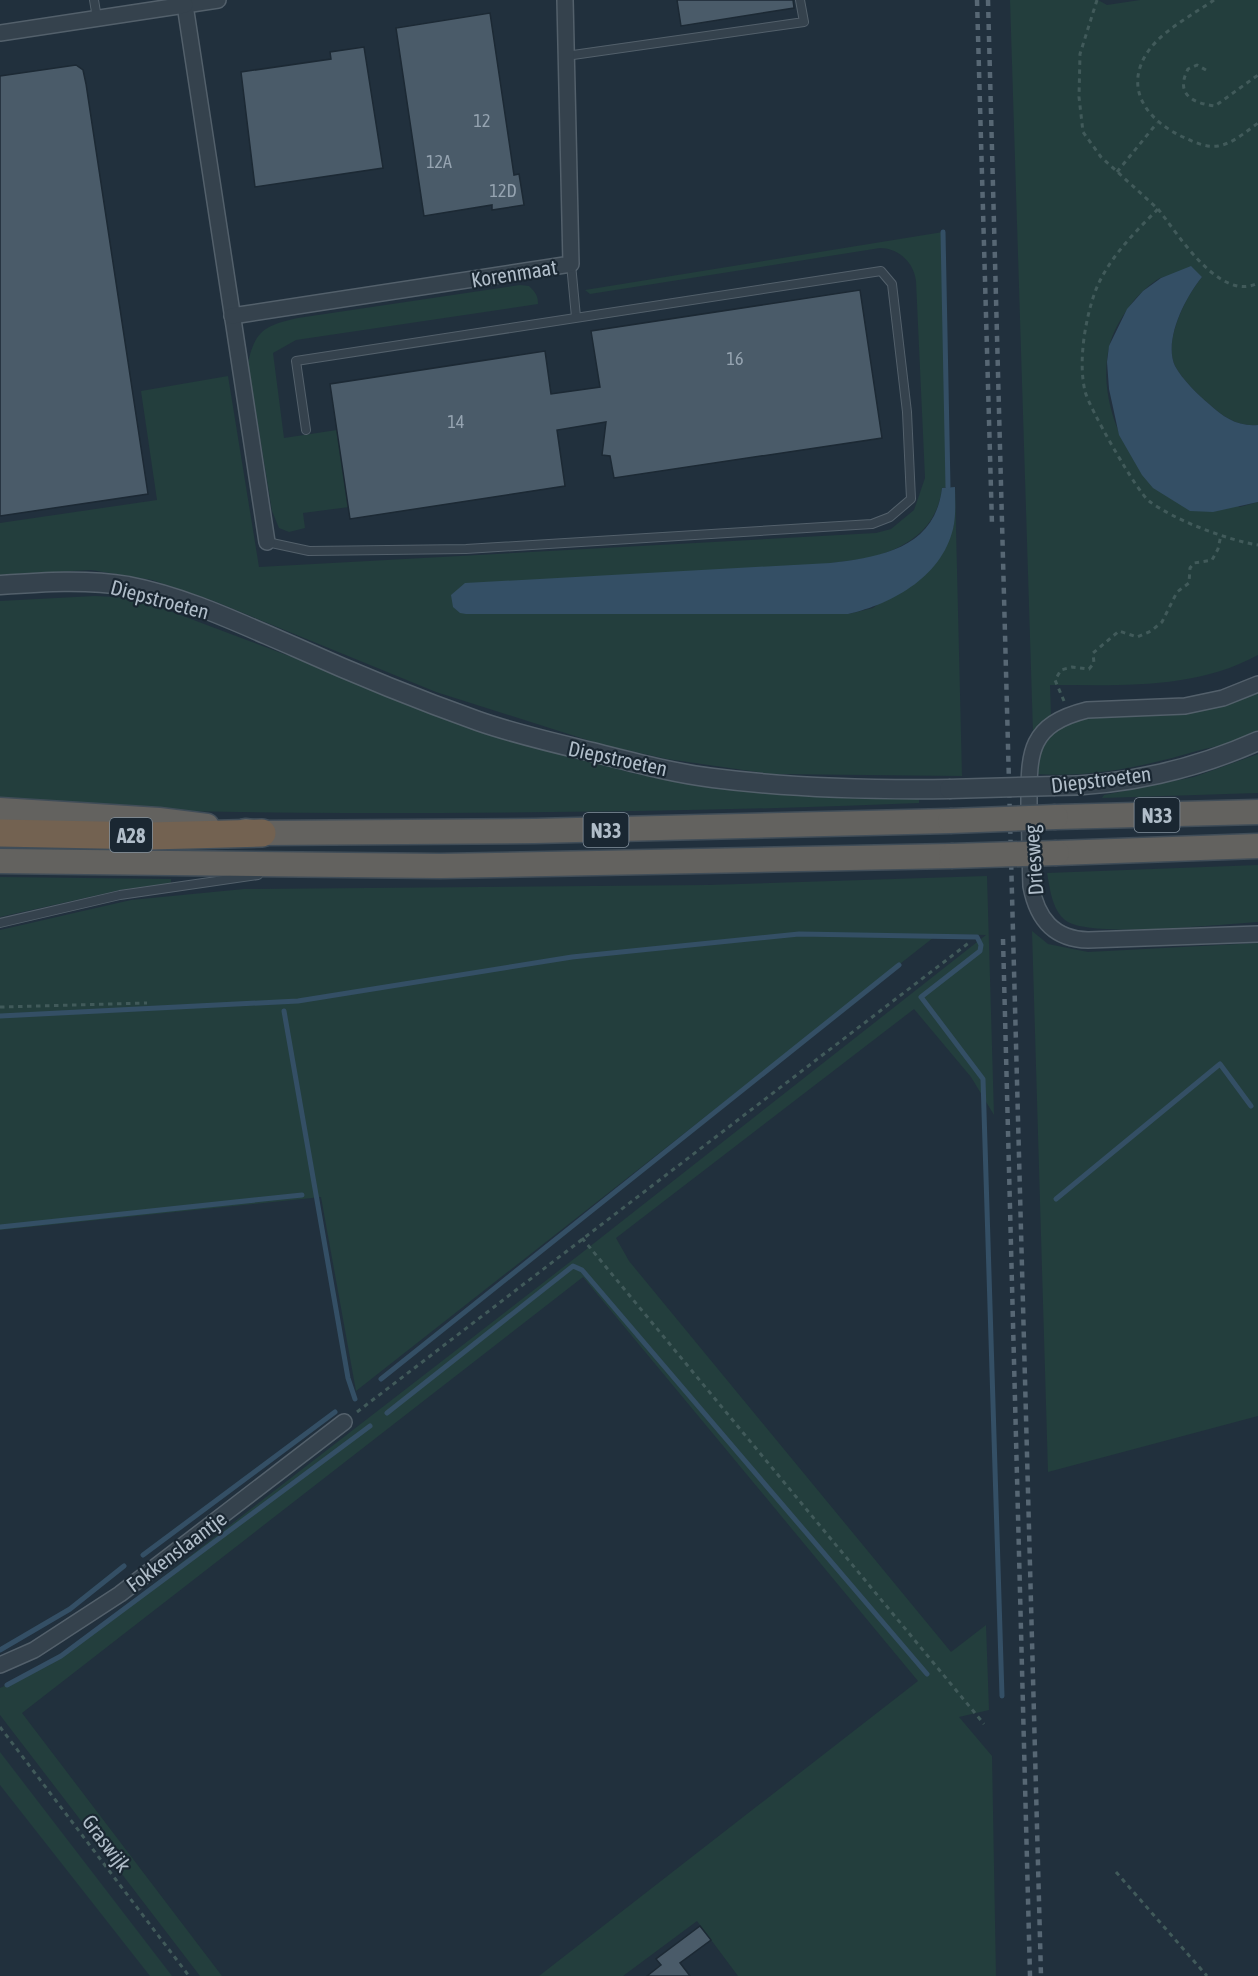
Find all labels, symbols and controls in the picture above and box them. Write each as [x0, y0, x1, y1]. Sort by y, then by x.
house number: 12 [474, 110, 490, 131]
house number: 12A [426, 151, 452, 172]
house number: 12D [490, 180, 517, 201]
street label: Korenmaat [469, 254, 559, 292]
house number: 16 [727, 348, 743, 369]
house number: 14 [448, 411, 464, 432]
street label: Diepstroeten [108, 574, 212, 624]
street label: Diepstroeten [566, 736, 670, 780]
street label: Diepstroeten [1050, 761, 1152, 797]
road number: N33 [1134, 798, 1180, 832]
road number: N33 [584, 813, 628, 847]
road number: A28 [110, 818, 152, 852]
street label: Driesweg [1019, 824, 1047, 896]
street label: Fokkenslaantje [121, 1506, 231, 1596]
street label: Graswijk [78, 1810, 136, 1876]

